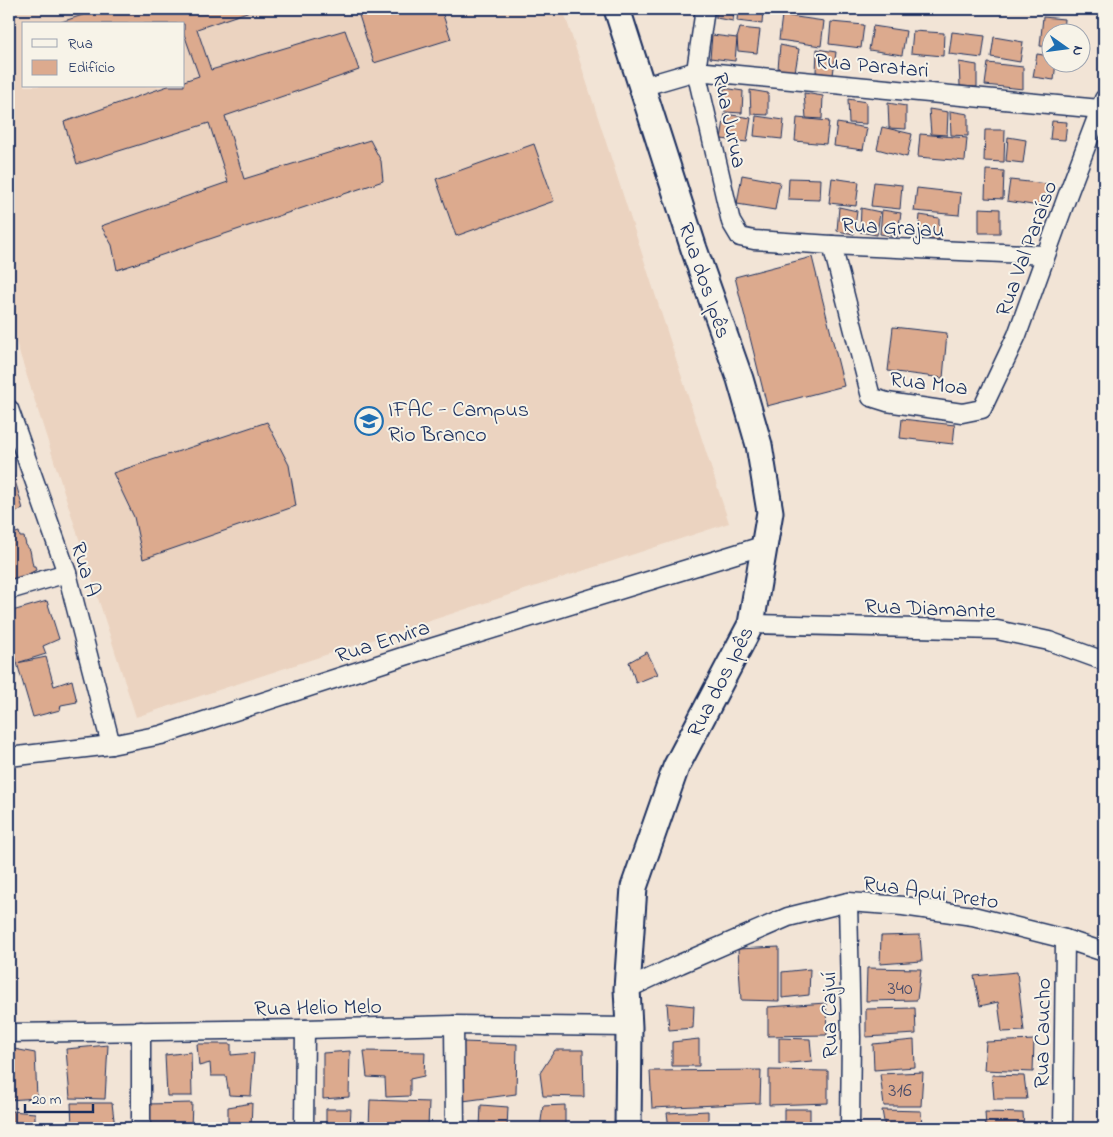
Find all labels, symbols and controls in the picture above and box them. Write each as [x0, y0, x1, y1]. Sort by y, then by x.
legend [22, 22, 185, 88]
north arrow [1040, 22, 1090, 72]
text: Rua [68, 33, 93, 55]
text: N [1066, 44, 1088, 58]
street label: Rua Paratari [813, 46, 930, 88]
text: Edifício [68, 57, 115, 79]
street label: Rua Jurua [702, 70, 754, 171]
street label: Rua Val Paraíso [988, 177, 1067, 321]
street label: Rua Grajau [840, 210, 945, 248]
street label: Rua dos Ipês [668, 219, 738, 343]
street label: Rua Moa [888, 364, 970, 406]
place label: IFAC - Campus Rio Branco [388, 395, 529, 452]
school or university icon: IFAC - Campus Rio Branco [354, 406, 384, 436]
street label: Rua A [61, 539, 108, 601]
street label: Rua Diamante [864, 592, 996, 628]
street label: Rua Envira [332, 613, 434, 673]
street label: Rua dos Ipês [680, 621, 763, 743]
street label: Rua Apui Preto [861, 869, 1000, 919]
street label: Rua Cajuí [814, 971, 848, 1059]
house number: 340 [887, 975, 913, 1004]
street label: Rua Caucho [1027, 978, 1061, 1088]
street label: Rua Helio Melo [254, 992, 382, 1026]
house number: 316 [888, 1077, 912, 1106]
scale bar [25, 1082, 92, 1114]
text: 20 m [32, 1089, 62, 1111]

